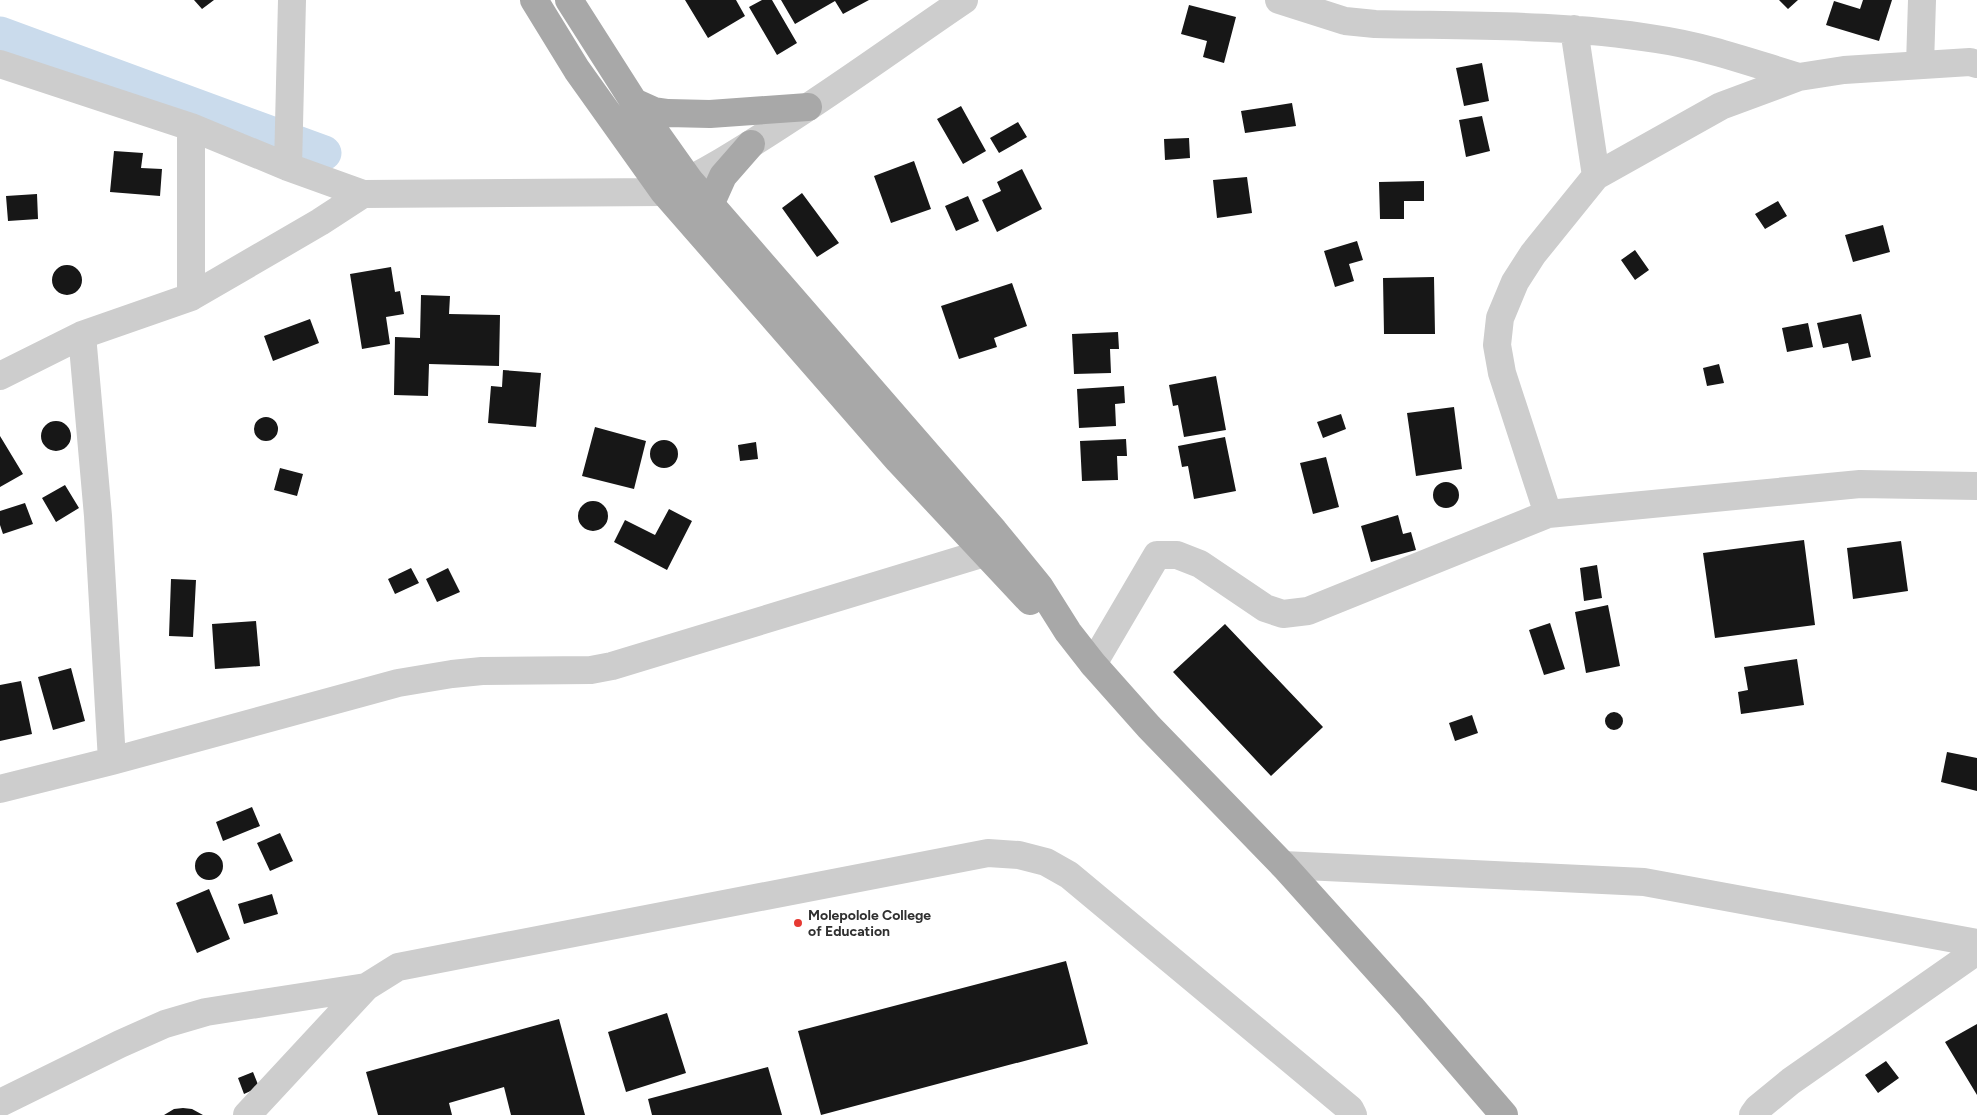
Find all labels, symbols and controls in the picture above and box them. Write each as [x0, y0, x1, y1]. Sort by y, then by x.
place label: Molepolole College of Education [808, 907, 931, 940]
marker: Molepolole College of Education [792, 917, 804, 929]

